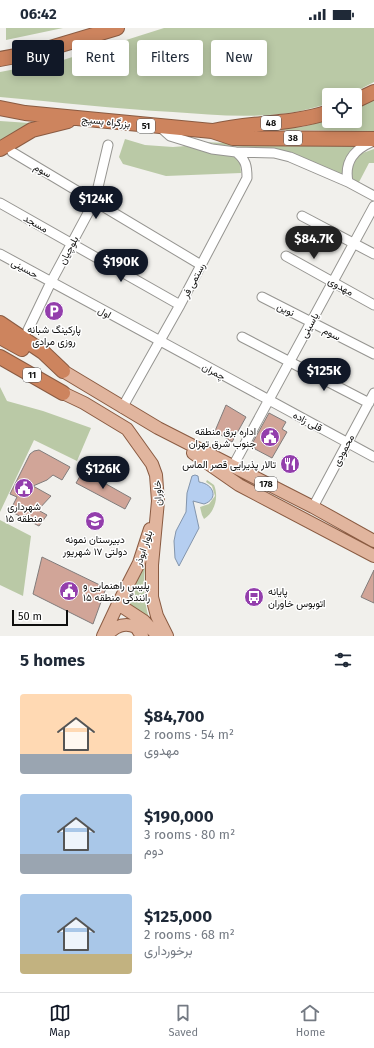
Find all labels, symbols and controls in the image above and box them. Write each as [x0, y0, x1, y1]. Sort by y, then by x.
text: 06:42 [20, 5, 57, 23]
chip: Buy [12, 40, 64, 76]
chip: Rent [72, 40, 129, 76]
chip: Filters [137, 40, 203, 76]
chip: New [211, 40, 267, 76]
map controls [322, 88, 362, 128]
button: locate [322, 88, 362, 128]
street label: بزرگراه بسیج [81, 113, 131, 131]
road number: 48 [261, 116, 281, 130]
road number: 51 [137, 119, 155, 133]
road number: 38 [284, 131, 302, 145]
street label: سوم [32, 161, 54, 181]
pin: $124K [68, 186, 124, 220]
text: $124K [79, 191, 113, 206]
street label: مسجد [21, 212, 50, 235]
pin: $84.7K [281, 226, 347, 260]
text: $84.7K [294, 231, 334, 246]
street label: بلوچیان [56, 234, 82, 267]
pin: $190K [93, 249, 149, 283]
text: $190K [103, 254, 139, 269]
street label: حسینی [9, 257, 40, 281]
street label: رستمی فر [179, 261, 208, 301]
street label: مهدوی [326, 275, 355, 299]
parking icon: پارکینگ شبانه روزی مرادی [43, 300, 65, 322]
street label: نوین [275, 300, 296, 319]
street label: اول [96, 304, 113, 321]
street label: یاسینی [298, 311, 322, 340]
place label: پارکینگ شبانه روزی مرادی [27, 324, 81, 348]
street label: سوم [321, 324, 343, 343]
pin: $125K [296, 358, 352, 392]
street label: چمران [199, 361, 228, 384]
text: $125K [307, 363, 341, 378]
road number: 11 [23, 368, 41, 382]
street label: قلی زاده [291, 409, 325, 435]
place label: اداره برق منطقه جنوب شرق تهران [189, 426, 256, 450]
public building icon: اداره برق منطقه جنوب شرق تهران [259, 426, 281, 448]
street label: محمودی [331, 433, 357, 468]
restaurant icon: تالار پذیرایی قصر الماس [279, 453, 301, 475]
pin: $126K [75, 456, 131, 490]
place label: تالار پذیرایی قصر الماس [182, 459, 276, 472]
text: $126K [86, 461, 120, 476]
public building icon: شهرداری منطقه ۱۵ [13, 477, 35, 499]
road number: 178 [255, 477, 277, 491]
street label: خاوران [152, 480, 164, 506]
place label: شهرداری منطقه ۱۵ [5, 501, 43, 525]
school or university icon: دبیرستان نمونه دولتی ۱۷ شهریور [84, 510, 106, 532]
street label: بلوار ابوذر [132, 529, 156, 569]
place label: دبیرستان نمونه دولتی ۱۷ شهریور [62, 534, 127, 558]
public building icon: پلیس راهنمایی و رانندگی منطقه ۱۵ [58, 580, 80, 602]
place label: پلیس راهنمایی و رانندگی منطقه ۱۵ [83, 580, 150, 604]
bus stop icon: پایانه اتوبوس خاوران [243, 586, 265, 608]
place label: پایانه اتوبوس خاوران [268, 586, 325, 610]
scale bar [12, 608, 68, 627]
text: 50 m [18, 610, 42, 623]
icon: filters [332, 649, 354, 671]
text: 5 homes [20, 650, 85, 671]
text: $84,700 [144, 706, 205, 727]
icon: home [52, 710, 100, 758]
text: 2 rooms · 54 m² [144, 727, 234, 742]
text: مهدوی [144, 743, 179, 758]
text: $190,000 [144, 806, 214, 827]
icon: home [52, 810, 100, 858]
text: 3 rooms · 80 m² [144, 827, 235, 842]
text: دوم [144, 843, 164, 858]
text: $125,000 [144, 906, 212, 927]
icon: home [52, 910, 100, 958]
text: 2 rooms · 68 m² [144, 927, 235, 942]
text: برخورداری [144, 943, 193, 958]
tab: Map [49, 1002, 71, 1039]
tab: Saved [168, 1002, 198, 1039]
tab: Home [296, 1002, 325, 1039]

